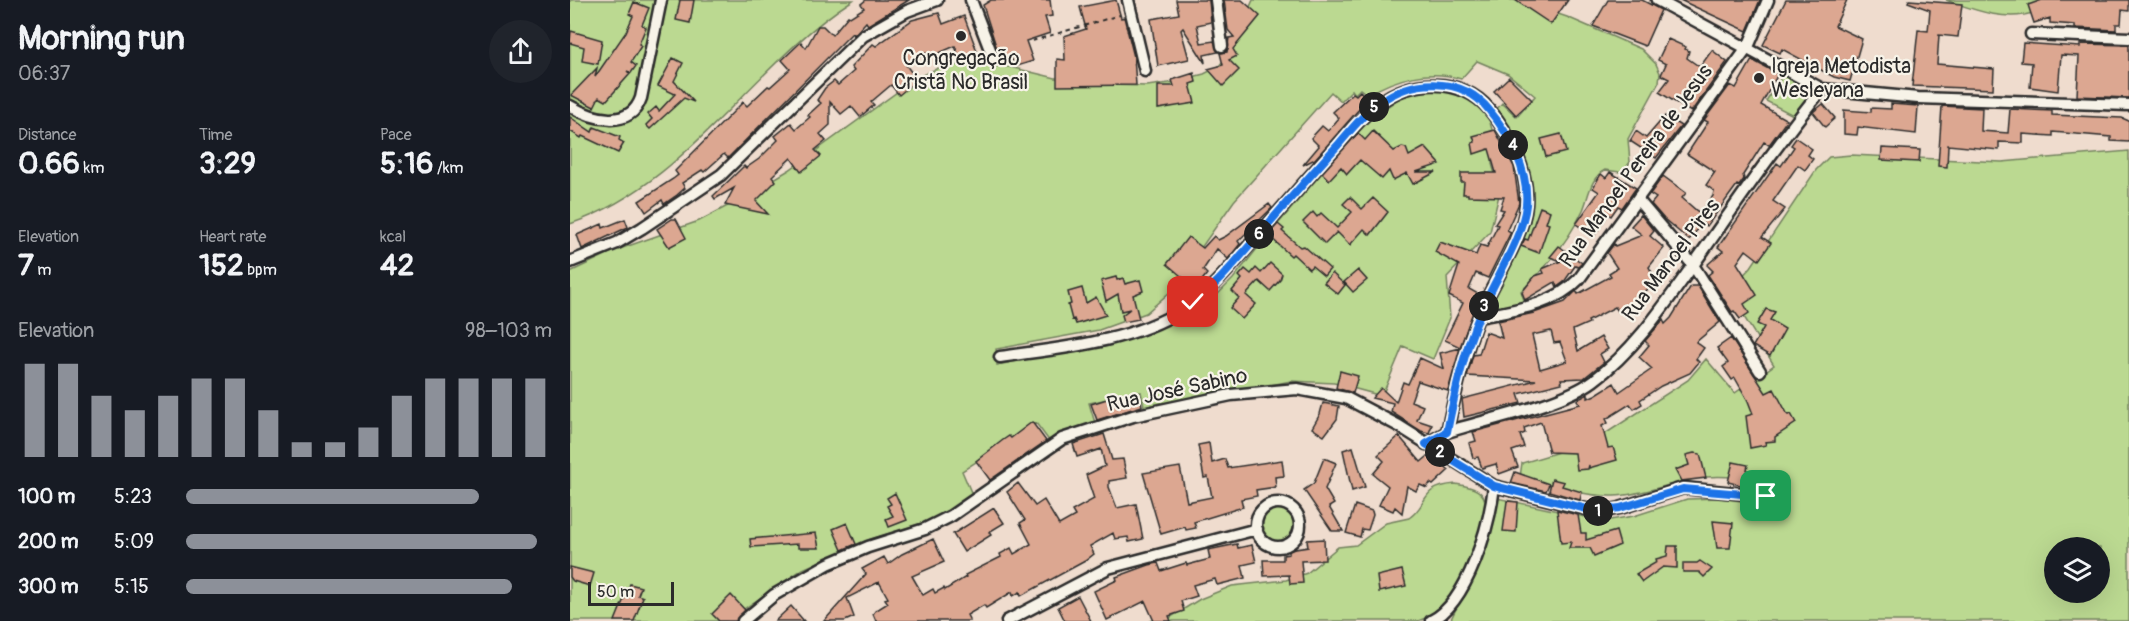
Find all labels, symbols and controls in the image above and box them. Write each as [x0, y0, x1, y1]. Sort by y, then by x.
text: Morning run [18, 18, 185, 59]
button: share [489, 20, 552, 83]
marker: Congregação Cristã No Brasil [954, 29, 968, 43]
place label: Congregação Cristã No Brasil [894, 45, 1028, 96]
place label: Igreja Metodista Wesleyana [1771, 53, 1911, 104]
street label: Rua Manoel Pereira de Jesus [1553, 59, 1719, 273]
text: 06:37 [18, 61, 70, 86]
marker: Igreja Metodista Wesleyana [1752, 71, 1766, 85]
pin: 5 [1359, 92, 1389, 122]
text: 5 [1370, 97, 1378, 117]
text: Distance [18, 125, 77, 145]
text: Time [199, 125, 232, 145]
text: Pace [380, 125, 412, 145]
pin: 4 [1498, 130, 1528, 160]
text: 4 [1508, 135, 1518, 155]
text: 0.66 [18, 145, 80, 182]
text: 3:29 [199, 145, 256, 182]
text: 5:16 [380, 145, 433, 182]
text: km [80, 158, 104, 178]
text: /km [433, 158, 464, 178]
street label: Rua Manoel Pires [1616, 193, 1726, 327]
pin: 6 [1244, 219, 1274, 249]
text: 6 [1254, 224, 1264, 244]
text: Elevation [18, 227, 79, 247]
text: Heart rate [199, 227, 266, 247]
text: kcal [380, 227, 406, 247]
text: 7 [18, 247, 34, 284]
text: 152 [199, 247, 244, 284]
text: 42 [380, 247, 414, 284]
text: m [34, 260, 52, 280]
text: bpm [244, 260, 277, 280]
pin [1167, 276, 1218, 327]
icon: check [1176, 285, 1209, 318]
pin: 3 [1469, 291, 1499, 321]
text: 3 [1480, 296, 1488, 316]
text: Elevation [18, 318, 94, 343]
text: 98–103 m [465, 318, 552, 343]
street label: Rua José Sabino [1104, 362, 1250, 418]
pin: 2 [1425, 437, 1455, 467]
text: 2 [1436, 442, 1444, 462]
pin [1740, 470, 1791, 521]
icon: arrive [1749, 479, 1782, 512]
text: 100 m [18, 484, 75, 509]
text: 5:23 [114, 484, 152, 509]
pin: 1 [1583, 496, 1613, 526]
text: 1 [1595, 501, 1601, 521]
text: 200 m [18, 529, 79, 554]
text: 5:09 [114, 529, 154, 554]
map controls [2044, 537, 2110, 603]
button: layers [2044, 537, 2110, 603]
text: 300 m [18, 574, 79, 599]
text: 5:15 [114, 574, 149, 599]
scale bar [588, 579, 674, 606]
text: 50 m [597, 582, 634, 602]

